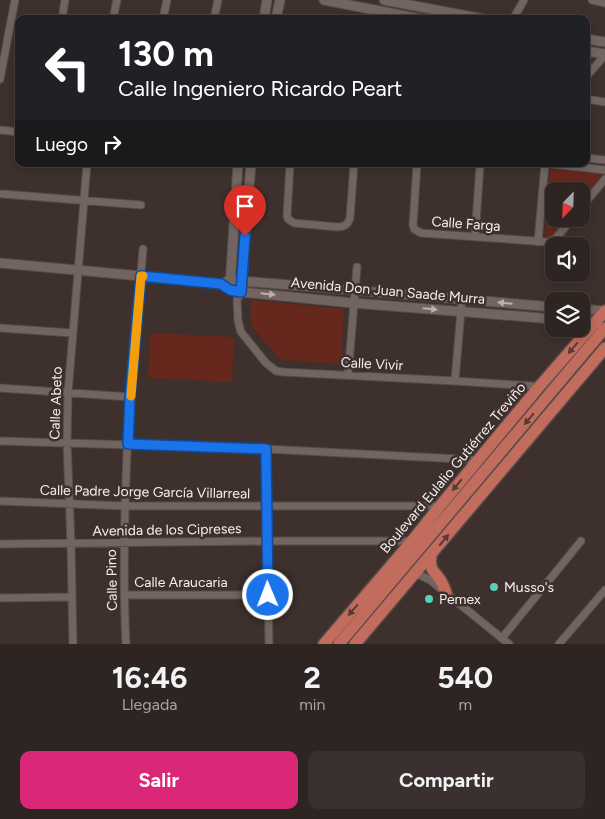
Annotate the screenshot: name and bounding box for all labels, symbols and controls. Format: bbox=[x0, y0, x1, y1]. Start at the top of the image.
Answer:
text: 130 m bbox=[118, 33, 214, 75]
icon: left bbox=[35, 35, 100, 100]
text: Calle Ingeniero Ricardo Peart bbox=[118, 75, 402, 102]
icon: right bbox=[98, 130, 126, 158]
text: Luego bbox=[35, 133, 88, 156]
north arrow bbox=[545, 182, 590, 228]
map controls bbox=[545, 182, 590, 337]
pin bbox=[224, 185, 266, 236]
icon: arrive bbox=[231, 192, 259, 220]
street label: Calle Farga bbox=[431, 213, 501, 235]
button: sound bbox=[545, 237, 590, 282]
street label: Avenida Don Juan Saade Murra bbox=[290, 274, 486, 308]
one-way arrow bbox=[260, 291, 276, 299]
button: layers bbox=[545, 292, 590, 337]
one-way arrow bbox=[497, 298, 513, 306]
one-way arrow bbox=[422, 305, 438, 313]
one-way arrow bbox=[567, 341, 579, 353]
street label: Calle Vivir bbox=[340, 354, 404, 374]
street label: Calle Abeto bbox=[46, 366, 66, 440]
street label: Boulevard Eulalio Gutiérrez Treviño bbox=[377, 379, 529, 557]
one-way arrow bbox=[523, 413, 534, 426]
one-way arrow bbox=[452, 479, 463, 492]
street label: Calle Padre Jorge García Villarreal bbox=[40, 482, 250, 502]
street label: Avenida de los Cipreses bbox=[92, 520, 242, 540]
one-way arrow bbox=[438, 534, 449, 547]
street label: Calle Pino bbox=[103, 549, 121, 611]
position arrow bbox=[241, 568, 293, 620]
street label: Calle Araucaria bbox=[134, 574, 228, 591]
place label: Musso's bbox=[504, 579, 554, 596]
marker: Musso's bbox=[488, 581, 500, 593]
place label: Pemex bbox=[439, 591, 481, 608]
marker: Pemex bbox=[423, 593, 435, 605]
one-way arrow bbox=[348, 604, 359, 616]
text: 16:46 bbox=[112, 659, 187, 696]
text: 2 bbox=[304, 659, 321, 696]
text: 540 bbox=[437, 659, 493, 696]
text: Llegada bbox=[122, 695, 177, 714]
text: min bbox=[299, 695, 325, 714]
text: m bbox=[458, 695, 472, 714]
button: Salir bbox=[20, 751, 298, 809]
button: Compartir bbox=[308, 751, 585, 809]

